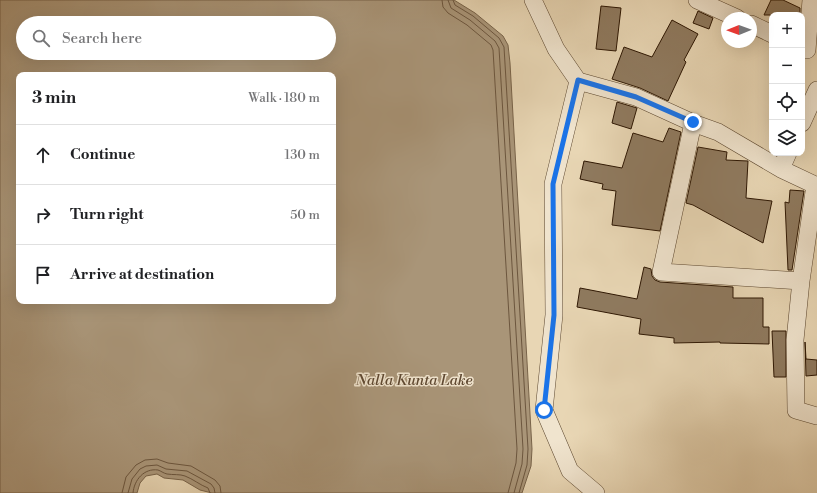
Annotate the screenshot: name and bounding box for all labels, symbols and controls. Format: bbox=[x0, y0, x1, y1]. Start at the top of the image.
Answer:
north arrow bbox=[721, 12, 757, 48]
map controls bbox=[769, 12, 805, 156]
button: + bbox=[769, 12, 805, 48]
search box bbox=[16, 16, 336, 60]
icon: search bbox=[30, 27, 52, 49]
text: Search here bbox=[62, 29, 142, 48]
button: − bbox=[769, 48, 805, 84]
button: locate bbox=[769, 84, 805, 120]
text: 3 min bbox=[32, 87, 76, 109]
text: Walk · 180 m bbox=[248, 90, 320, 106]
route end bbox=[684, 113, 702, 131]
button: layers bbox=[769, 120, 805, 156]
icon: ahead bbox=[32, 144, 54, 166]
text: Continue bbox=[70, 145, 135, 164]
text: 130 m bbox=[285, 147, 320, 163]
icon: right bbox=[32, 204, 54, 226]
text: Turn right bbox=[70, 205, 144, 224]
text: 50 m bbox=[290, 207, 320, 223]
icon: arrive bbox=[32, 264, 54, 286]
text: Arrive at destination bbox=[70, 265, 214, 284]
water label: Nalla Kunta Lake bbox=[354, 371, 473, 390]
route start bbox=[535, 401, 553, 419]

